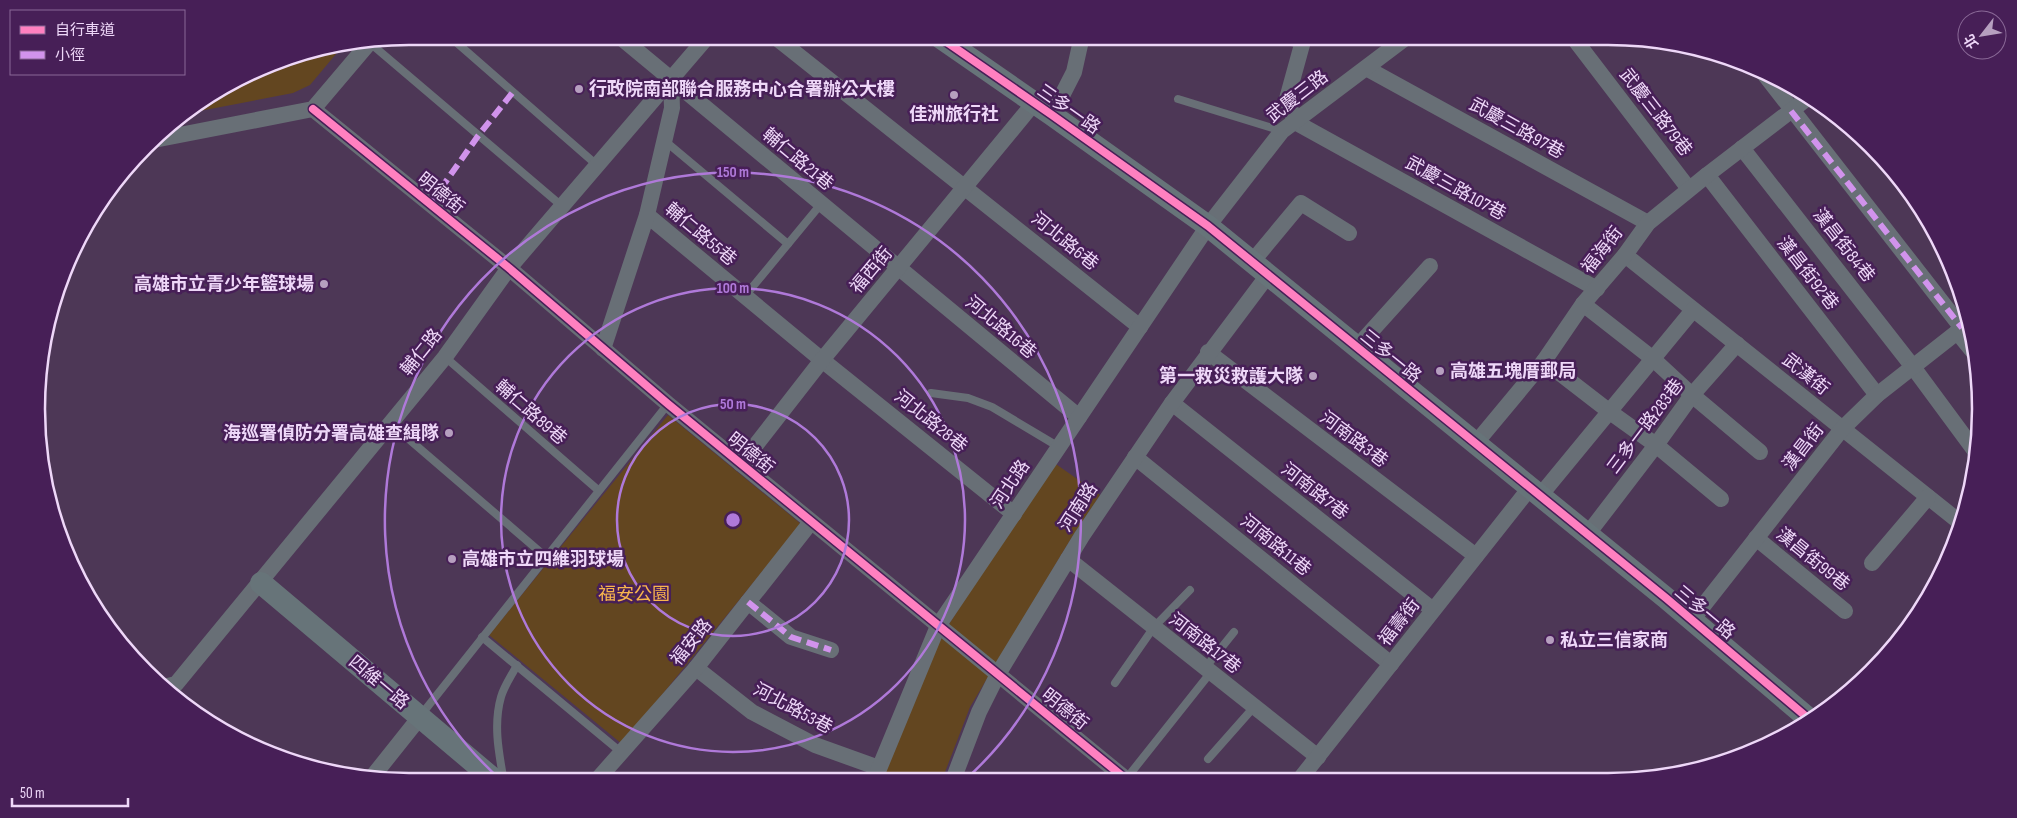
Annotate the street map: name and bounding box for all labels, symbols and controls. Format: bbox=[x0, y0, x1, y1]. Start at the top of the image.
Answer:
legend bbox=[10, 10, 185, 75]
north arrow bbox=[1957, 10, 2007, 60]
text: 自行車道 bbox=[55, 21, 115, 40]
text: 北 bbox=[1960, 31, 1982, 52]
text: 小徑 bbox=[55, 46, 85, 65]
street label: 武慶三路79巷 bbox=[1615, 64, 1696, 160]
street label: 武慶三路 bbox=[1262, 66, 1332, 127]
place label: 行政院南部聯合服務中心合署辦公大樓 bbox=[589, 78, 895, 100]
street label: 三多一路 bbox=[1033, 80, 1104, 139]
marker: 行政院南部聯合服務中心合署辦公大樓 bbox=[573, 83, 585, 95]
marker: 佳洲旅行社 bbox=[948, 89, 960, 101]
street label: 武慶三路97巷 bbox=[1466, 94, 1568, 163]
place label: 佳洲旅行社 bbox=[909, 103, 999, 125]
street label: 輔仁路21巷 bbox=[758, 124, 837, 195]
street label: 武慶三路107巷 bbox=[1402, 152, 1510, 225]
text: 150 m bbox=[717, 163, 749, 182]
street label: 明德街 bbox=[413, 168, 468, 219]
street label: 輔仁路55巷 bbox=[661, 199, 741, 270]
street label: 漢昌街84巷 bbox=[1808, 204, 1879, 286]
street label: 河北路6巷 bbox=[1027, 208, 1102, 275]
street label: 福海街 bbox=[1577, 223, 1627, 278]
street label: 漢昌街92巷 bbox=[1772, 232, 1843, 314]
street label: 福西街 bbox=[846, 243, 897, 298]
place label: 高雄市立青少年籃球場 bbox=[134, 273, 314, 295]
marker: 高雄市立青少年籃球場 bbox=[318, 278, 330, 290]
text: 100 m bbox=[717, 279, 749, 298]
street label: 河北路16巷 bbox=[961, 292, 1040, 363]
street label: 輔仁路 bbox=[396, 325, 447, 380]
street label: 三多一路 bbox=[1356, 326, 1425, 387]
street label: 武漢街 bbox=[1778, 349, 1833, 400]
place label: 高雄五塊厝郵局 bbox=[1450, 360, 1576, 382]
place label: 第一救災救護大隊 bbox=[1159, 365, 1303, 387]
marker: 高雄五塊厝郵局 bbox=[1434, 365, 1446, 377]
marker: 第一救災救護大隊 bbox=[1307, 370, 1319, 382]
street label: 三多一路283巷 bbox=[1603, 375, 1688, 478]
street label: 輔仁路89巷 bbox=[491, 376, 571, 449]
street label: 河北路28巷 bbox=[890, 386, 971, 457]
text: 50 m bbox=[720, 395, 746, 414]
street label: 河南路3巷 bbox=[1316, 407, 1392, 472]
street label: 漢昌街 bbox=[1778, 420, 1828, 475]
place label: 海巡署偵防分署高雄查緝隊 bbox=[223, 423, 439, 444]
marker: 海巡署偵防分署高雄查緝隊 bbox=[443, 427, 455, 439]
street label: 明德街 bbox=[723, 428, 778, 479]
street label: 河北路 bbox=[987, 456, 1034, 513]
street label: 河南路7巷 bbox=[1277, 459, 1352, 524]
street label: 河南路 bbox=[1055, 479, 1102, 536]
centre of rings bbox=[724, 511, 742, 529]
street label: 河南路11巷 bbox=[1236, 511, 1315, 580]
street label: 漢昌街99巷 bbox=[1772, 524, 1853, 595]
place label: 高雄市立四維羽球場 bbox=[462, 549, 624, 570]
marker: 高雄市立四維羽球場 bbox=[446, 553, 458, 565]
street label: 三多一路 bbox=[1670, 581, 1739, 644]
park label: 福安公園 bbox=[598, 584, 670, 605]
street label: 福壽街 bbox=[1374, 595, 1424, 650]
street label: 河南路17巷 bbox=[1165, 609, 1245, 678]
street label: 福安路 bbox=[666, 615, 717, 670]
place label: 私立三信家商 bbox=[1560, 630, 1668, 651]
marker: 私立三信家商 bbox=[1544, 634, 1556, 646]
street label: 四維一路 bbox=[344, 651, 413, 714]
street label: 河北路53巷 bbox=[750, 679, 836, 738]
street label: 明德街 bbox=[1037, 684, 1092, 735]
scale bar bbox=[12, 776, 129, 808]
text: 50 m bbox=[20, 784, 45, 803]

